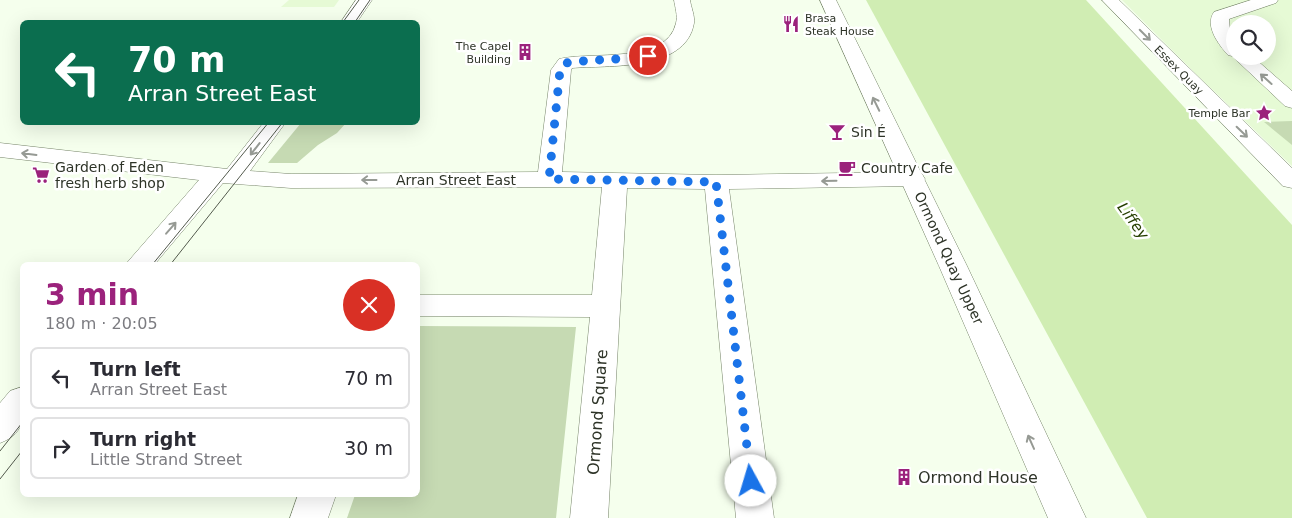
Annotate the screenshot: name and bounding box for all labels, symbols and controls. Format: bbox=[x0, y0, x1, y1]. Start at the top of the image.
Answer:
place label: Brasa Steak House bbox=[805, 12, 874, 38]
restaurant icon: Brasa Steak House bbox=[781, 14, 801, 34]
map controls bbox=[1226, 15, 1276, 65]
button: search bbox=[1226, 15, 1276, 65]
one-way arrow bbox=[1138, 28, 1150, 40]
pin bbox=[627, 35, 669, 77]
icon: left bbox=[45, 40, 110, 105]
text: 70 m bbox=[128, 40, 225, 80]
place label: The Capel Building bbox=[455, 40, 511, 66]
building icon: The Capel Building bbox=[515, 42, 535, 62]
icon: arrive bbox=[634, 42, 662, 70]
street label: Essex Quay bbox=[1151, 43, 1206, 98]
one-way arrow bbox=[1260, 73, 1273, 85]
text: Arran Street East bbox=[128, 81, 316, 106]
one-way arrow bbox=[871, 96, 881, 111]
place icon: Temple Bar bbox=[1254, 103, 1274, 123]
place label: Temple Bar bbox=[1188, 107, 1250, 120]
bar icon: Sin É bbox=[827, 122, 847, 142]
place label: Sin É bbox=[851, 124, 886, 140]
one-way arrow bbox=[1236, 126, 1249, 138]
one-way arrow bbox=[250, 143, 261, 156]
one-way arrow bbox=[22, 149, 38, 159]
cafe icon: Country Cafe bbox=[837, 158, 857, 178]
place label: Garden of Eden fresh herb shop bbox=[55, 159, 165, 191]
place label: Country Cafe bbox=[861, 160, 953, 176]
supermarket icon: Garden of Eden fresh herb shop bbox=[31, 165, 51, 185]
street label: Arran Street East bbox=[396, 172, 516, 188]
one-way arrow bbox=[361, 175, 378, 185]
one-way arrow bbox=[821, 176, 838, 186]
street label: Ormond Quay Upper bbox=[911, 189, 987, 327]
water label: Liffey bbox=[1114, 199, 1153, 244]
one-way arrow bbox=[165, 222, 177, 235]
text: 3 min bbox=[45, 277, 139, 312]
button: close bbox=[343, 279, 395, 331]
text: 180 m · 20:05 bbox=[45, 314, 158, 333]
street label: Ormond Square bbox=[584, 349, 611, 476]
text: Turn left bbox=[90, 358, 181, 380]
icon: left bbox=[47, 364, 75, 392]
text: 70 m bbox=[344, 367, 393, 389]
text: Arran Street East bbox=[90, 380, 227, 399]
text: Turn right bbox=[90, 428, 196, 450]
icon: right bbox=[47, 434, 75, 462]
one-way arrow bbox=[1026, 435, 1036, 450]
text: 30 m bbox=[344, 437, 393, 459]
text: Little Strand Street bbox=[90, 450, 242, 469]
position arrow bbox=[724, 454, 776, 506]
building icon: Ormond House bbox=[894, 467, 914, 487]
place label: Ormond House bbox=[918, 468, 1038, 487]

